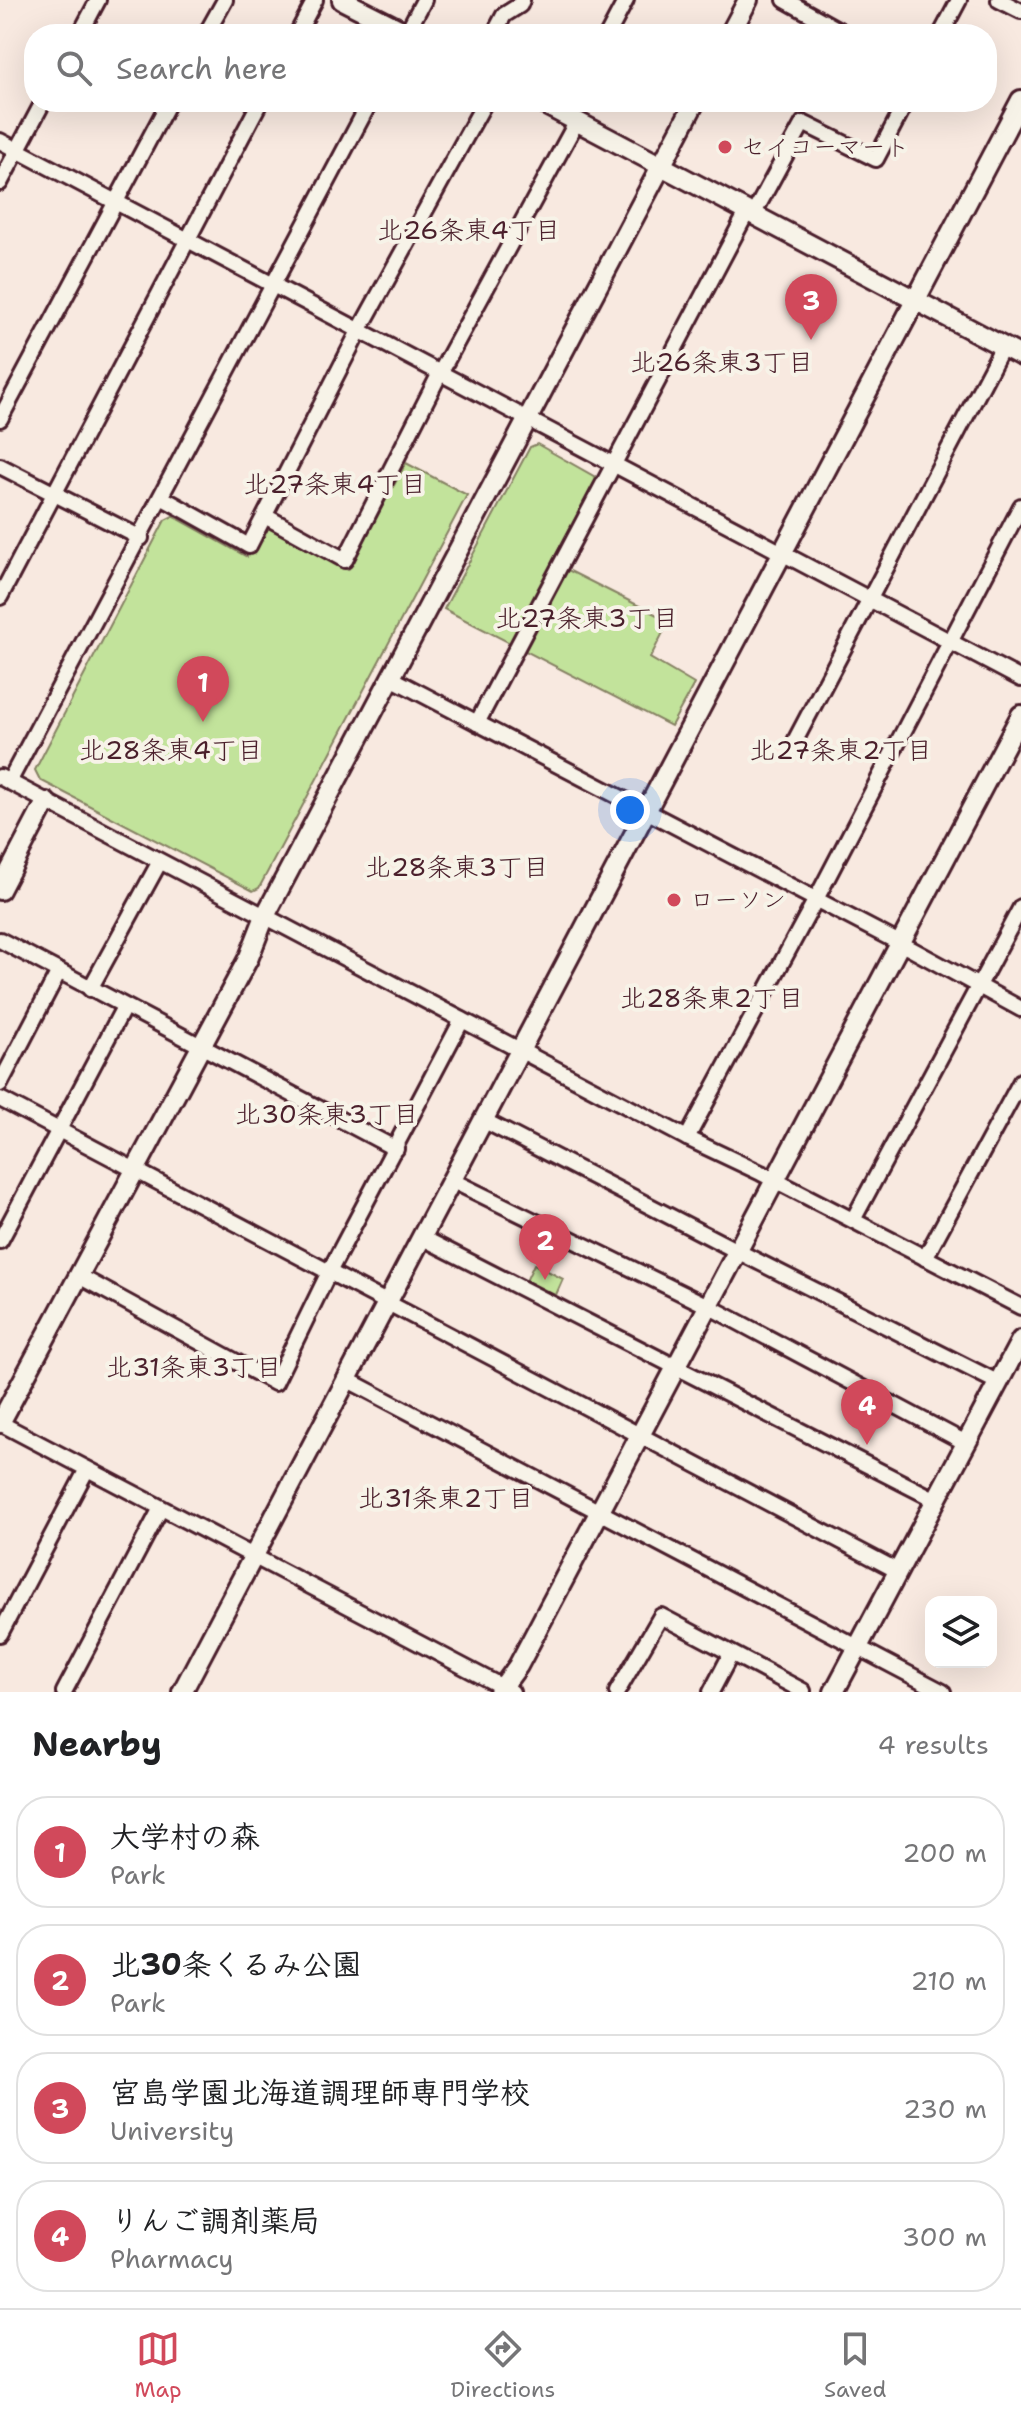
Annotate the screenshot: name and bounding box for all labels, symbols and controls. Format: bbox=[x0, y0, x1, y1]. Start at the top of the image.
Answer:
search box bbox=[24, 24, 997, 112]
icon: search bbox=[52, 46, 96, 90]
text: Search here bbox=[116, 48, 287, 89]
place label: セイコーマート bbox=[741, 131, 909, 163]
marker: セイコーマート bbox=[716, 138, 734, 156]
district label: 北26条東4丁目 bbox=[377, 212, 561, 247]
pin: 3 bbox=[785, 274, 837, 340]
district label: 北26条東3丁目 bbox=[630, 344, 814, 379]
district label: 北27条東4丁目 bbox=[244, 466, 426, 501]
district label: 北27条東3丁目 bbox=[496, 600, 678, 635]
pin: 1 bbox=[177, 656, 229, 722]
district label: 北28条東4丁目 bbox=[79, 732, 263, 767]
district label: 北27条東2丁目 bbox=[750, 732, 932, 767]
your location bbox=[610, 790, 650, 830]
district label: 北28条東3丁目 bbox=[365, 849, 549, 884]
place label: ローソン bbox=[690, 884, 786, 916]
marker: ローソン bbox=[665, 891, 683, 909]
district label: 北28条東2丁目 bbox=[620, 980, 804, 1015]
district label: 北30条東3丁目 bbox=[235, 1096, 419, 1131]
pin: 2 bbox=[519, 1214, 571, 1280]
district label: 北31条東3丁目 bbox=[106, 1349, 282, 1384]
pin: 4 bbox=[841, 1379, 893, 1445]
district label: 北31条東2丁目 bbox=[358, 1480, 534, 1515]
map controls bbox=[925, 1596, 997, 1668]
button: layers bbox=[925, 1596, 997, 1668]
text: Nearby bbox=[32, 1721, 162, 1767]
text: 4 results bbox=[877, 1727, 989, 1762]
text: 大学村の森 bbox=[110, 1816, 260, 1857]
text: 1 bbox=[54, 1835, 66, 1870]
text: 200 m bbox=[902, 1835, 987, 1870]
text: Park bbox=[110, 1857, 166, 1892]
text: 北30条くるみ公園 bbox=[110, 1944, 362, 1985]
text: 2 bbox=[51, 1963, 69, 1998]
text: 210 m bbox=[910, 1963, 987, 1998]
text: Park bbox=[110, 1985, 166, 2020]
text: 宮島学園北海道調理師専門学校 bbox=[110, 2072, 530, 2113]
text: 3 bbox=[51, 2091, 69, 2126]
text: 230 m bbox=[903, 2091, 987, 2126]
text: University bbox=[110, 2113, 234, 2148]
text: りんご調剤薬局 bbox=[110, 2200, 320, 2241]
text: 4 bbox=[51, 2219, 69, 2254]
text: 300 m bbox=[902, 2219, 987, 2254]
text: Pharmacy bbox=[110, 2241, 234, 2276]
tab: Map bbox=[134, 2327, 182, 2404]
tab: Directions bbox=[450, 2327, 555, 2404]
tab: Saved bbox=[824, 2327, 887, 2404]

